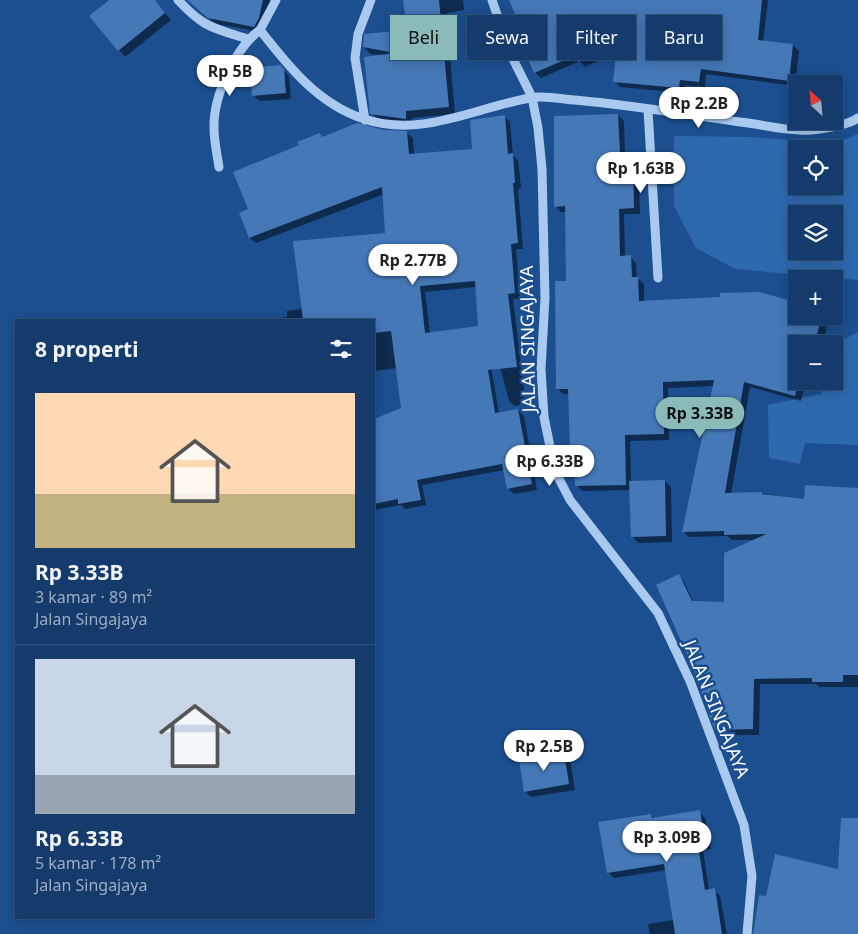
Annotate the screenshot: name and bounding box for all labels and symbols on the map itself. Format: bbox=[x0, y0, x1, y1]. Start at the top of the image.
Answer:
pin: Rp 5B bbox=[195, 54, 265, 97]
north arrow bbox=[788, 75, 842, 130]
pin: Rp 2.2B bbox=[653, 86, 745, 129]
pin: Rp 1.63B bbox=[589, 152, 693, 194]
pin: Rp 2.77B bbox=[361, 244, 465, 286]
street label: JALAN SINGAJAYA bbox=[514, 265, 540, 415]
pin: Rp 3.33B bbox=[648, 396, 752, 439]
pin: Rp 6.33B bbox=[498, 444, 602, 487]
street label: JALAN SINGAJAYA bbox=[678, 634, 756, 782]
pin: Rp 2.5B bbox=[498, 730, 590, 772]
pin: Rp 3.09B bbox=[615, 820, 719, 863]

